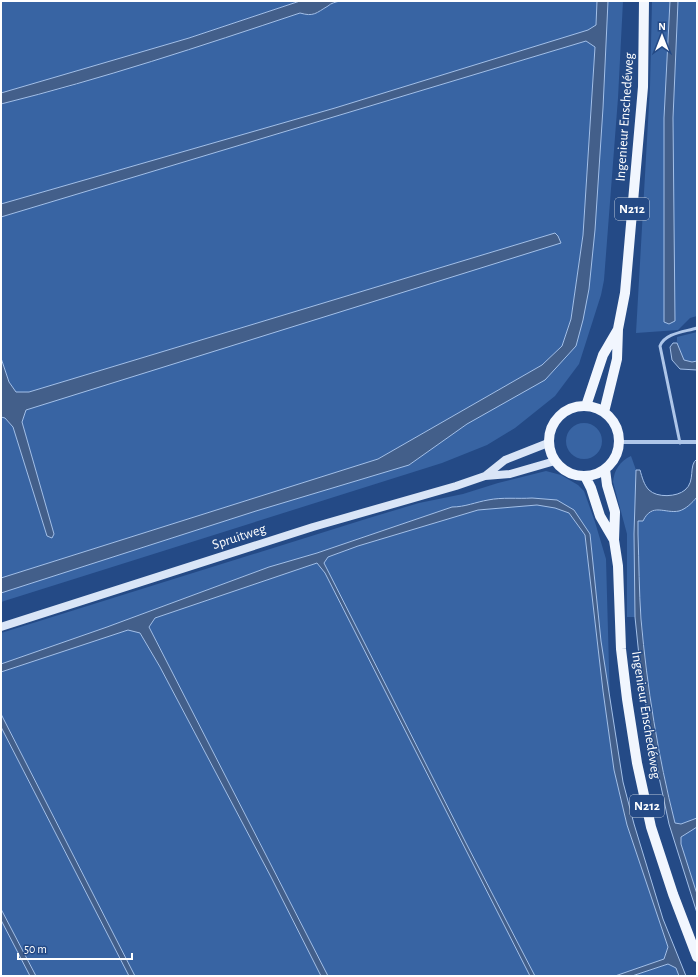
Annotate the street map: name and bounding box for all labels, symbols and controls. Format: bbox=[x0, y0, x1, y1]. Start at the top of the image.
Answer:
north arrow bbox=[642, 16, 682, 56]
text: N bbox=[658, 21, 666, 32]
street label: Ingenieur Enschedéweg bbox=[614, 52, 637, 182]
road number: N212 bbox=[615, 198, 649, 220]
street label: Spruitweg bbox=[210, 522, 268, 552]
street label: Ingenieur Enschedéweg bbox=[629, 650, 663, 780]
road number: N212 bbox=[630, 795, 664, 817]
scale bar bbox=[18, 935, 132, 961]
text: 50 m bbox=[24, 943, 47, 955]

